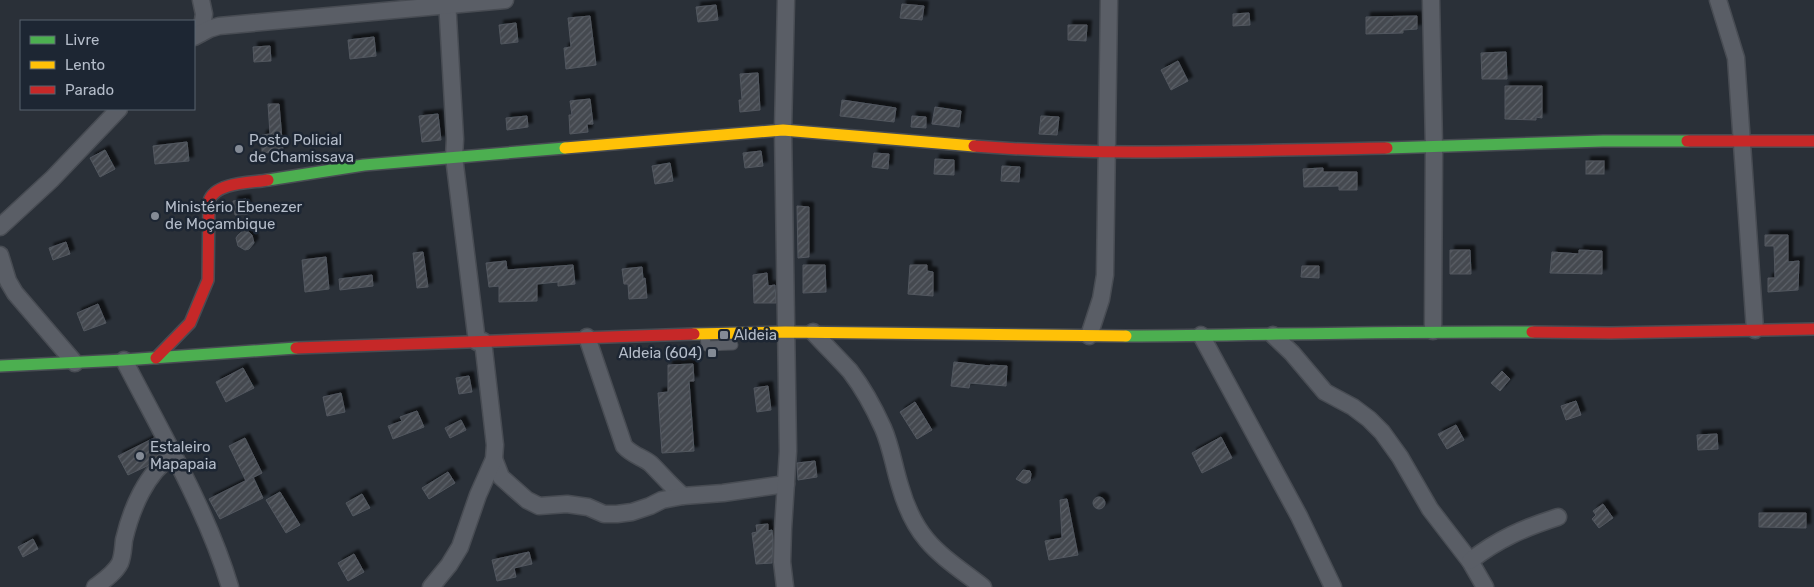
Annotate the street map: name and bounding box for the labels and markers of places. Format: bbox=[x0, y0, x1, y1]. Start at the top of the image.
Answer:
place label: Posto Policial de Chamissava bbox=[249, 131, 354, 166]
marker: Posto Policial de Chamissava bbox=[233, 143, 245, 155]
place label: Ministério Ebenezer de Moçambique bbox=[165, 198, 303, 233]
marker: Ministério Ebenezer de Moçambique bbox=[149, 210, 161, 222]
place label: Aldeia bbox=[734, 326, 777, 344]
marker: Aldeia bbox=[718, 329, 730, 341]
place label: Aldeia (604) bbox=[618, 344, 702, 362]
marker: Aldeia (604) bbox=[706, 347, 718, 359]
place label: Estaleiro Mapapaia bbox=[150, 438, 217, 473]
marker: Estaleiro Mapapaia bbox=[134, 450, 146, 462]

